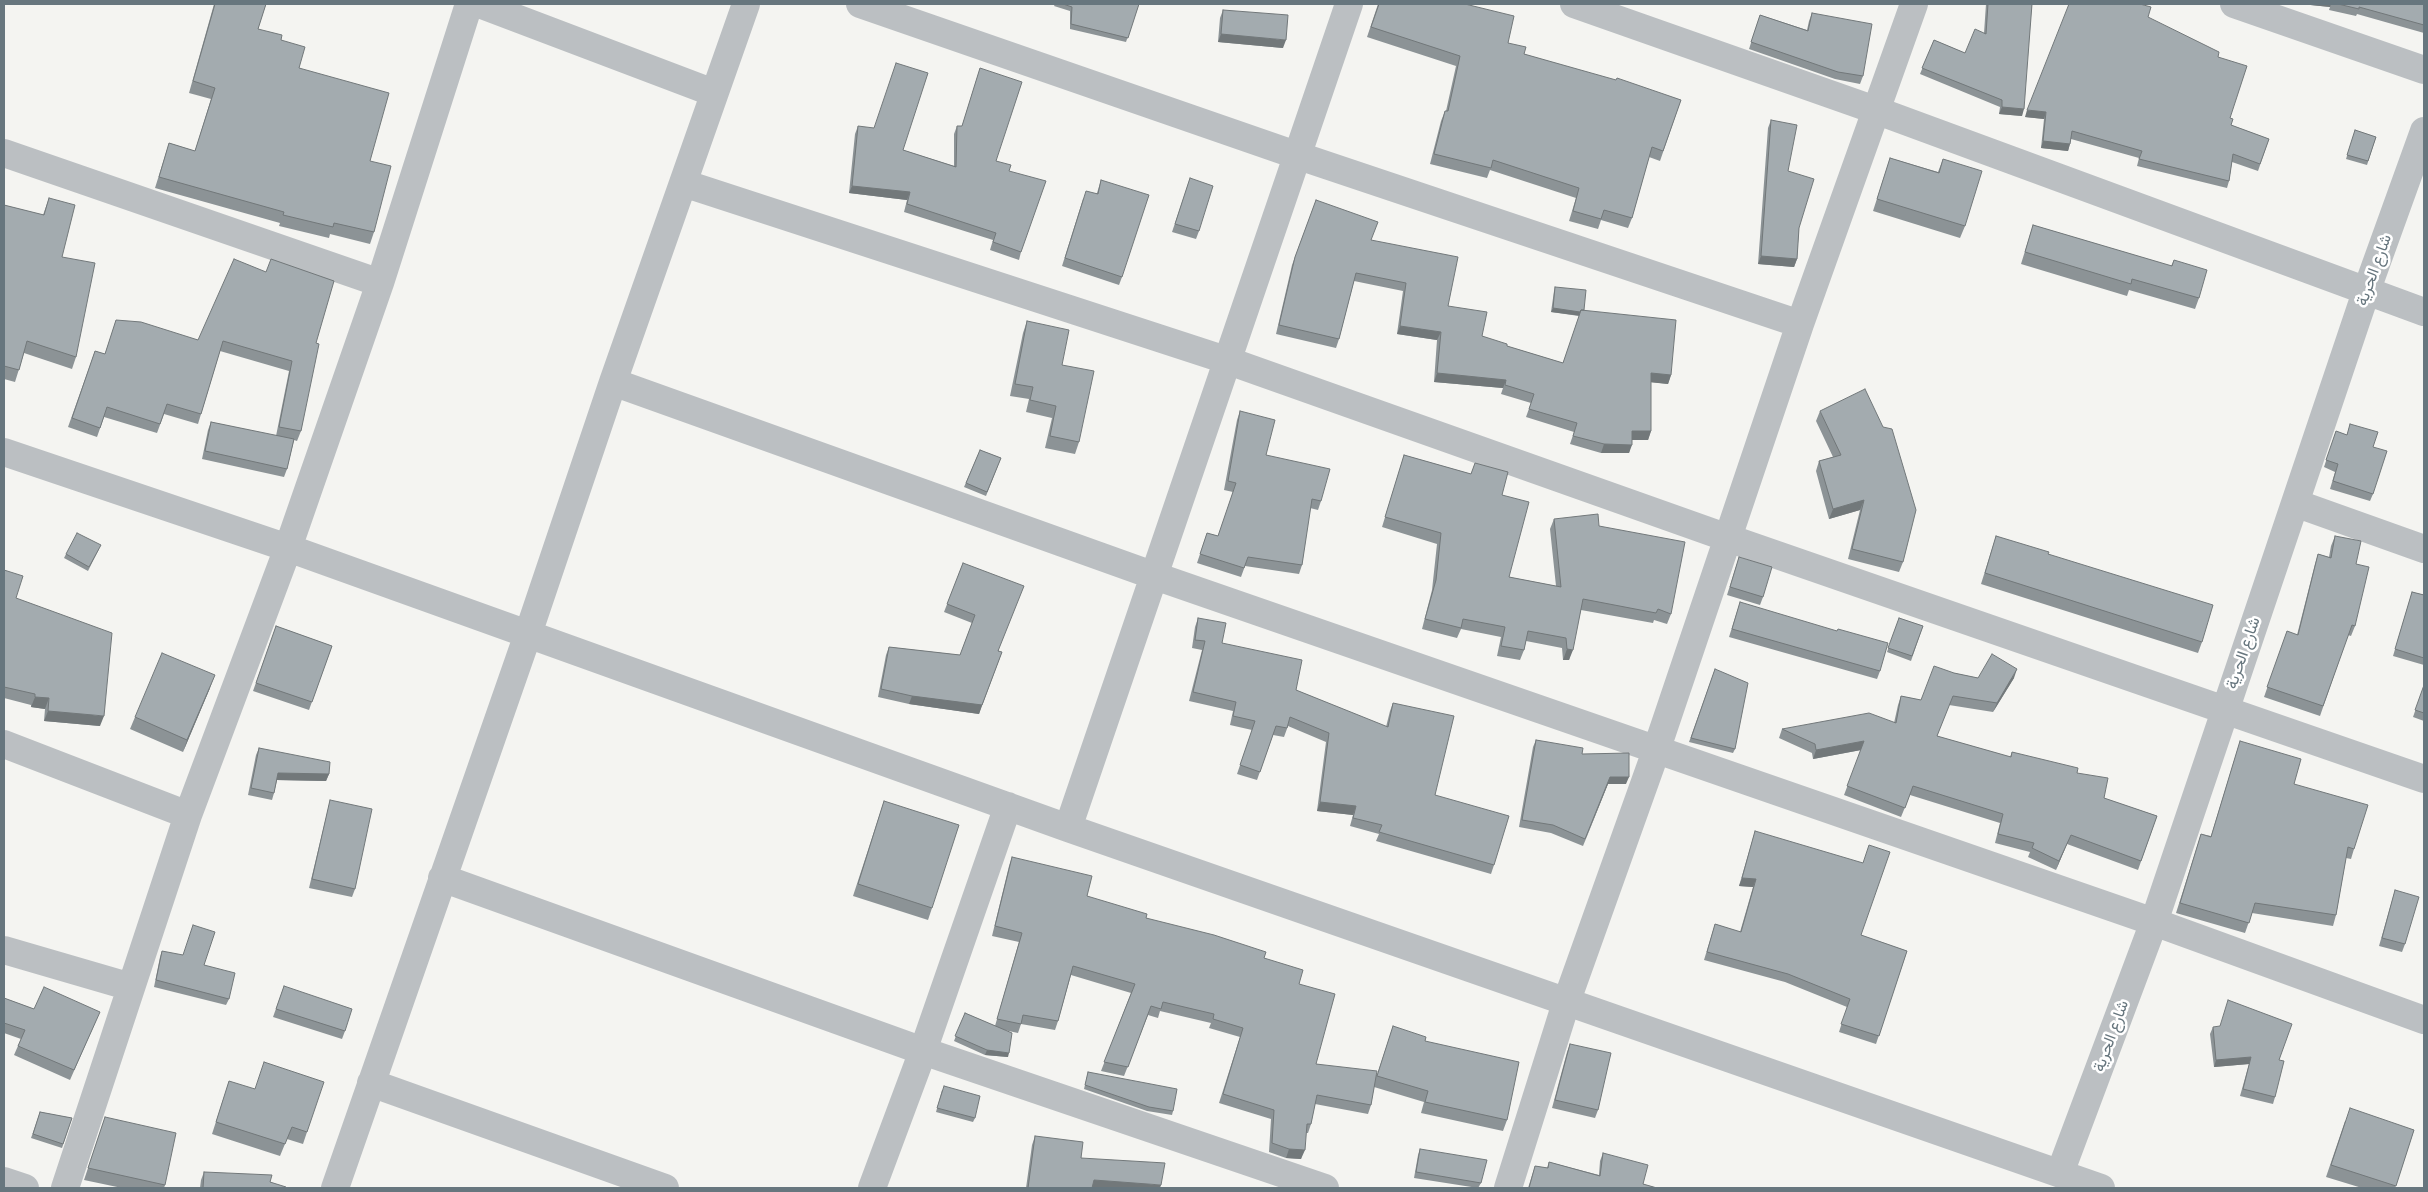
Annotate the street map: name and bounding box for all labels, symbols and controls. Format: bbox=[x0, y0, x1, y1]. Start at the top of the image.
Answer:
street label: شارع الحرية bbox=[2352, 232, 2396, 308]
street label: شارع الحرية bbox=[2222, 615, 2264, 691]
street label: شارع الحرية bbox=[2089, 998, 2133, 1074]

